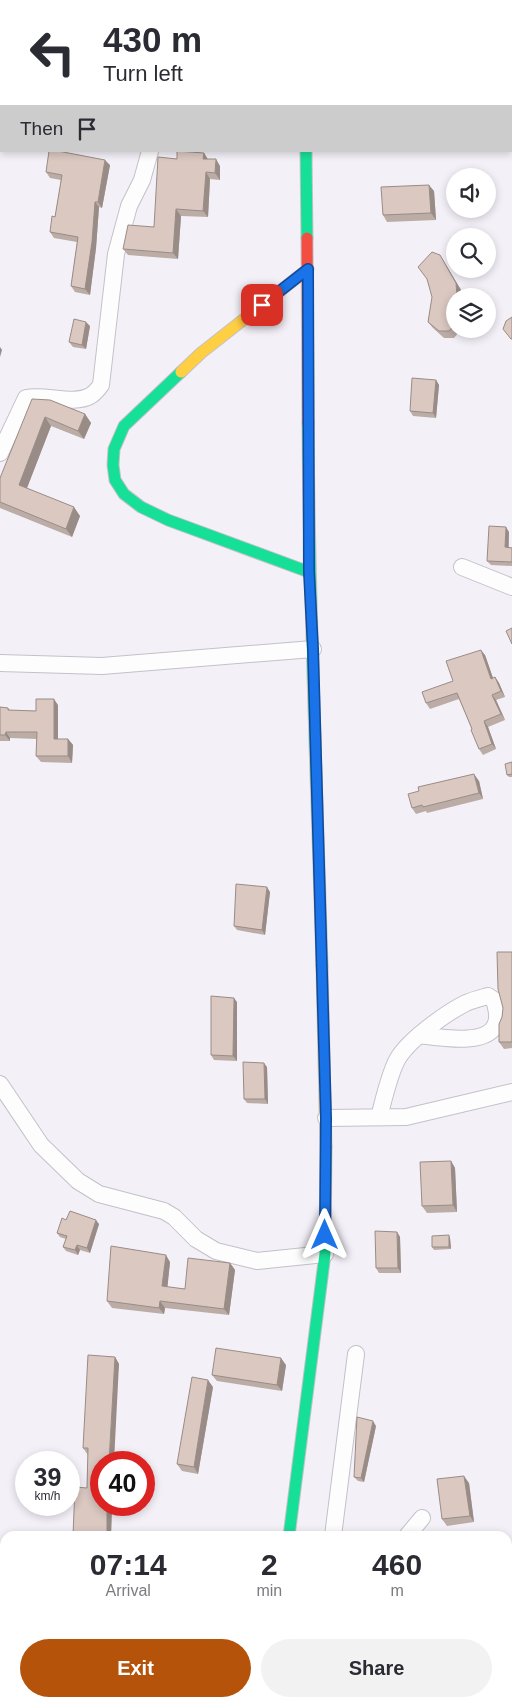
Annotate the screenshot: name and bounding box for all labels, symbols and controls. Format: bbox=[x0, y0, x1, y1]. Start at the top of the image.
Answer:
icon: left bbox=[20, 20, 85, 85]
text: 430 m bbox=[103, 20, 202, 59]
text: Turn left bbox=[103, 61, 183, 86]
icon: arrive bbox=[73, 115, 101, 143]
text: Then bbox=[20, 118, 63, 139]
map controls bbox=[446, 168, 496, 338]
button: sound bbox=[446, 168, 496, 218]
button: search bbox=[446, 228, 496, 278]
pin bbox=[241, 284, 283, 326]
button: layers bbox=[446, 288, 496, 338]
icon: arrive bbox=[248, 291, 276, 319]
position arrow bbox=[298, 1208, 350, 1260]
speed limit sign: 40 bbox=[90, 1451, 155, 1516]
text: 39 bbox=[34, 1463, 61, 1491]
text: km/h bbox=[34, 1489, 61, 1503]
text: 07:14 bbox=[90, 1548, 167, 1581]
text: 2 bbox=[261, 1548, 278, 1581]
text: 460 bbox=[372, 1548, 422, 1581]
text: Arrival bbox=[106, 1582, 151, 1599]
text: min bbox=[256, 1582, 282, 1599]
text: m bbox=[390, 1582, 404, 1599]
button: Exit bbox=[20, 1639, 251, 1697]
button: Share bbox=[261, 1639, 492, 1697]

